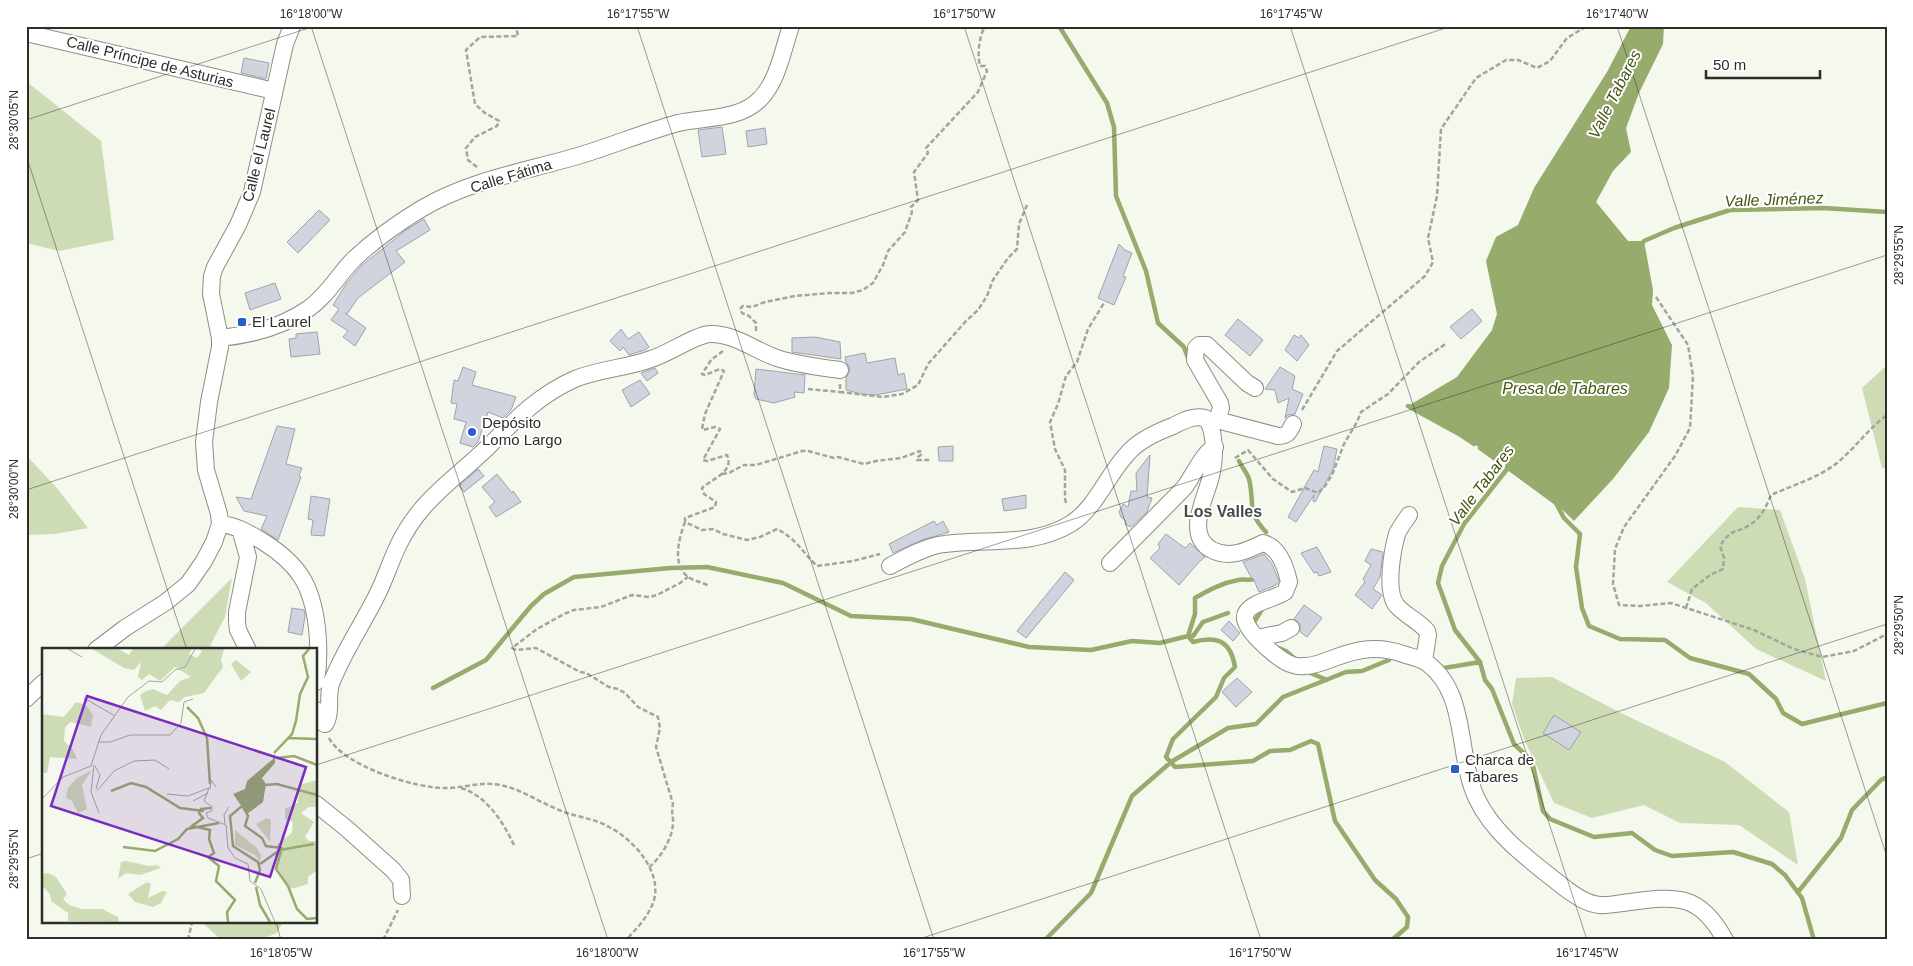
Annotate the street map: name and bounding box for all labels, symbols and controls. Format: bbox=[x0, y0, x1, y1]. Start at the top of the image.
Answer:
text: 16°18'00"W bbox=[280, 7, 343, 21]
text: 16°17'55"W bbox=[607, 7, 670, 21]
text: 16°17'50"W bbox=[933, 7, 996, 21]
text: 16°17'45"W bbox=[1260, 7, 1323, 21]
text: 16°17'40"W bbox=[1586, 7, 1649, 21]
street label: Calle Príncipe de Asturias bbox=[65, 32, 236, 91]
water label: Valle Tabares bbox=[1585, 47, 1644, 141]
scale bar bbox=[1706, 48, 1819, 80]
text: 50 m bbox=[1713, 56, 1746, 73]
text: 28°30'05"N bbox=[7, 90, 21, 150]
street label: Calle el Laurel bbox=[239, 106, 278, 203]
street label: Calle Fátima bbox=[468, 155, 554, 196]
water label: Valle Jiménez bbox=[1724, 189, 1824, 210]
text: 28°29'55"N bbox=[1892, 225, 1906, 285]
place label: El Laurel bbox=[252, 313, 311, 330]
marker: El Laurel bbox=[236, 316, 248, 328]
water label: Presa de Tabares bbox=[1502, 380, 1628, 397]
place label: Depósito Lomo Largo bbox=[482, 414, 562, 448]
marker: Depósito Lomo Largo bbox=[466, 426, 478, 438]
water label: Valle Tabares bbox=[1446, 442, 1517, 529]
text: 28°30'00"N bbox=[7, 459, 21, 519]
district label: Los Valles bbox=[1184, 503, 1262, 520]
text: 28°29'50"N bbox=[1892, 595, 1906, 655]
inset map bbox=[42, 648, 318, 924]
place label: Charca de Tabares bbox=[1465, 751, 1534, 785]
marker: Charca de Tabares bbox=[1449, 763, 1461, 775]
text: 28°29'55"N bbox=[7, 829, 21, 889]
text: 16°18'05"W bbox=[250, 946, 313, 960]
text: 16°18'00"W bbox=[576, 946, 639, 960]
text: 16°17'55"W bbox=[903, 946, 966, 960]
text: 16°17'50"W bbox=[1229, 946, 1292, 960]
text: 16°17'45"W bbox=[1556, 946, 1619, 960]

